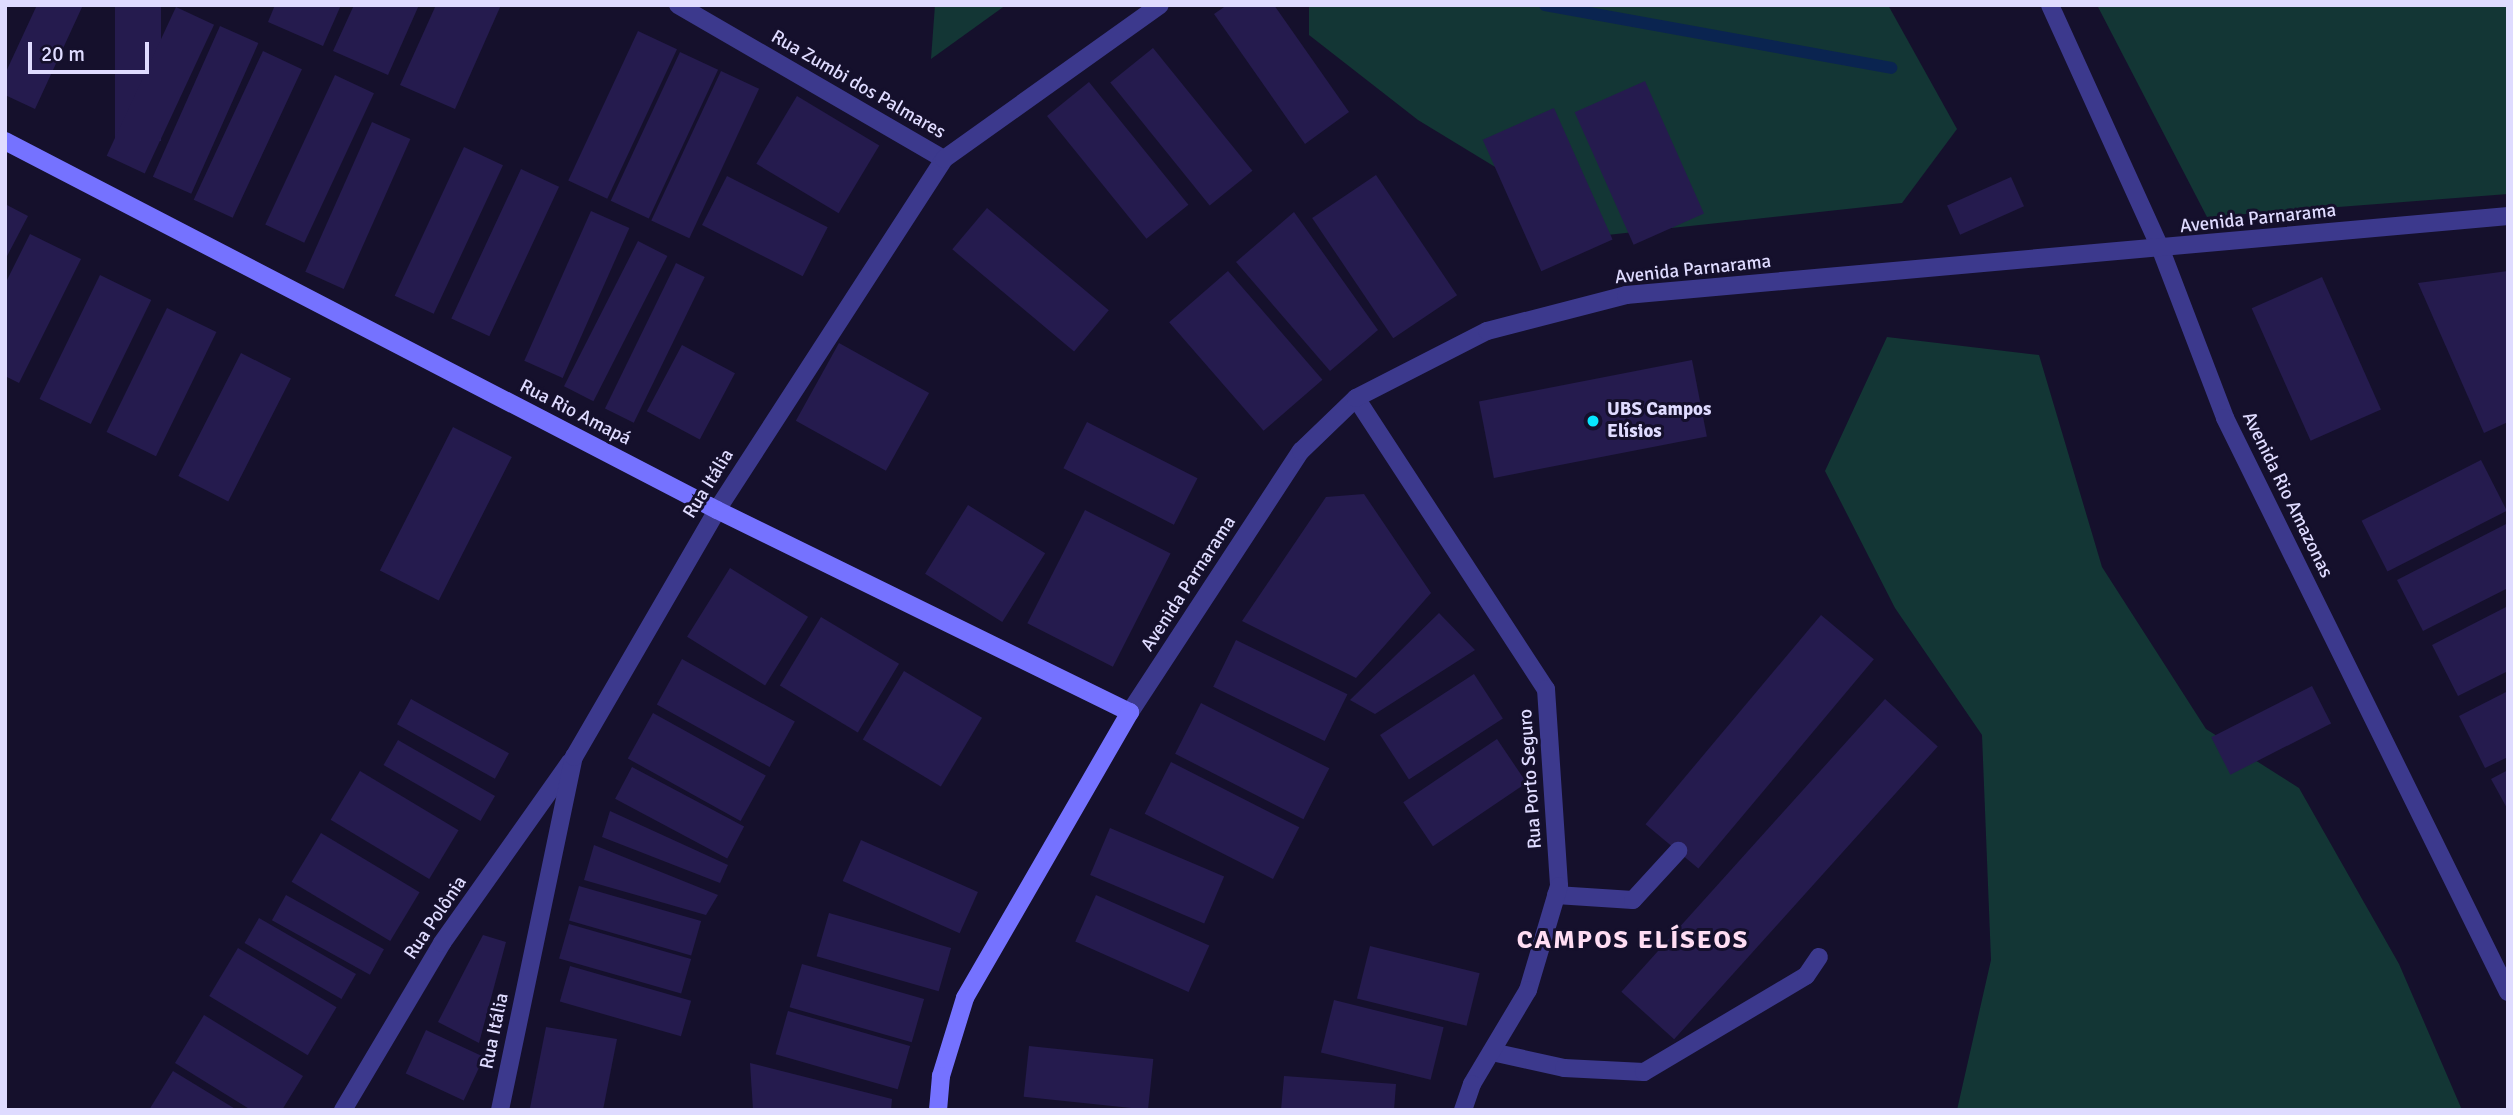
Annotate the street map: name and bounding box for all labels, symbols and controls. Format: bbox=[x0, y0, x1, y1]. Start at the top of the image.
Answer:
street label: Rua Zumbi dos Palmares bbox=[767, 26, 949, 144]
scale bar bbox=[32, 28, 152, 72]
text: 20 m bbox=[41, 41, 85, 67]
street label: Avenida Parnarama bbox=[2179, 199, 2337, 239]
street label: Avenida Parnarama bbox=[1614, 250, 1772, 290]
street label: Rua Rio Amapá bbox=[516, 375, 634, 451]
place label: UBS Campos Elísios bbox=[1607, 399, 1711, 443]
street label: Avenida Rio Amazonas bbox=[2237, 408, 2337, 582]
marker: UBS Campos Elísios bbox=[1585, 413, 1601, 429]
street label: Rua Itália bbox=[679, 445, 739, 523]
street label: Avenida Parnarama bbox=[1137, 512, 1241, 656]
street label: Rua Porto Seguro bbox=[1515, 708, 1547, 850]
street label: Rua Polônia bbox=[400, 872, 472, 964]
district label: CAMPOS ELÍSEOS bbox=[1518, 925, 1748, 957]
street label: Rua Itália bbox=[476, 991, 514, 1071]

